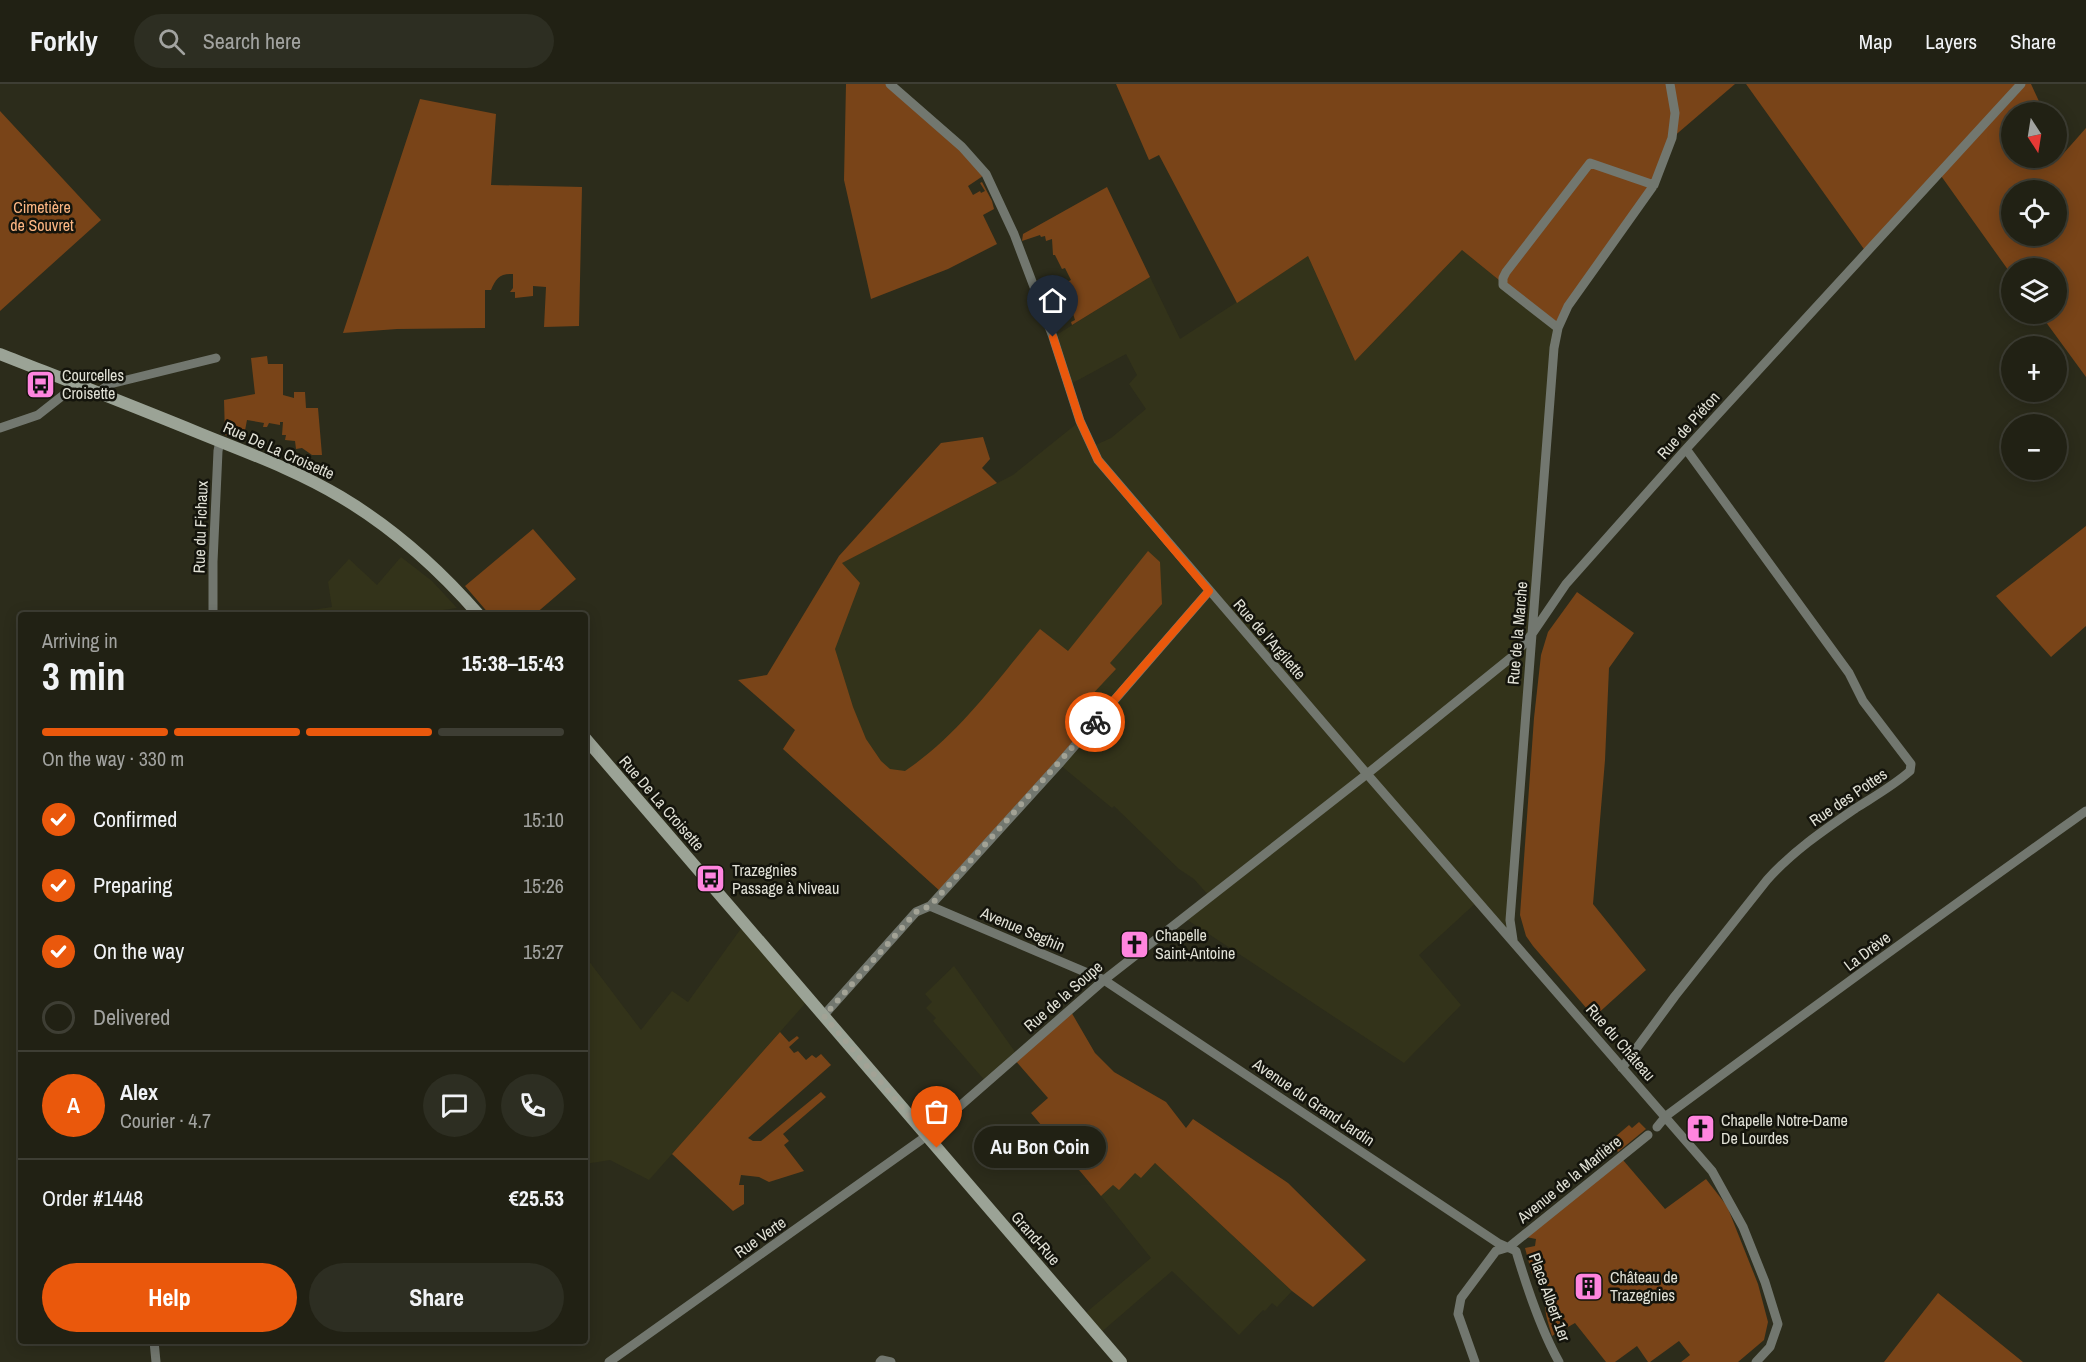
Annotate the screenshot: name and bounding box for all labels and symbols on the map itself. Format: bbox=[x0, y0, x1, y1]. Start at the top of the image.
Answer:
north arrow bbox=[2001, 102, 2067, 168]
park label: Cimetière de Souvret bbox=[10, 196, 74, 236]
pin bbox=[1027, 275, 1078, 337]
place label: Courcelles Croisette bbox=[62, 364, 124, 404]
bus stop icon: Courcelles Croisette bbox=[25, 368, 57, 400]
street label: Rue de Piéton bbox=[1652, 386, 1724, 464]
street label: Rue De La Croisette bbox=[220, 416, 338, 484]
street label: Rue du Fichaux bbox=[187, 480, 213, 574]
street label: Rue de la Marche bbox=[1502, 580, 1532, 686]
street label: Rue de l'Argilette bbox=[1229, 594, 1311, 684]
courier bbox=[1065, 692, 1125, 752]
street label: Rue De La Croisette bbox=[614, 751, 710, 855]
street label: Rue des Pottes bbox=[1805, 763, 1891, 831]
place label: Trazegnies Passage à Niveau bbox=[732, 859, 839, 899]
bus stop icon: Trazegnies Passage à Niveau bbox=[695, 863, 727, 895]
street label: Avenue Seghin bbox=[977, 901, 1068, 957]
place label: Chapelle Saint-Antoine bbox=[1155, 924, 1235, 964]
street label: La Drève bbox=[1839, 926, 1895, 976]
church icon: Chapelle Saint-Antoine bbox=[1118, 928, 1150, 960]
street label: Rue de la Soupe bbox=[1019, 956, 1107, 1036]
street label: Rue du Château bbox=[1581, 999, 1661, 1085]
street label: Avenue du Grand Jardin bbox=[1248, 1052, 1379, 1151]
pin bbox=[911, 1086, 962, 1148]
place label: Chapelle Notre-Dame De Lourdes bbox=[1721, 1109, 1848, 1149]
church icon: Chapelle Notre-Dame De Lourdes bbox=[1684, 1113, 1716, 1145]
callout: Au Bon Coin bbox=[973, 1127, 1105, 1169]
street label: Avenue de la Marlière bbox=[1512, 1130, 1626, 1228]
street label: Grand-Rue bbox=[1006, 1206, 1066, 1270]
street label: Rue Verte bbox=[730, 1211, 790, 1263]
street label: Place Albert 1er bbox=[1524, 1250, 1576, 1345]
place label: Château de Trazegnies bbox=[1610, 1266, 1678, 1306]
building icon: Château de Trazegnies bbox=[1573, 1270, 1605, 1302]

